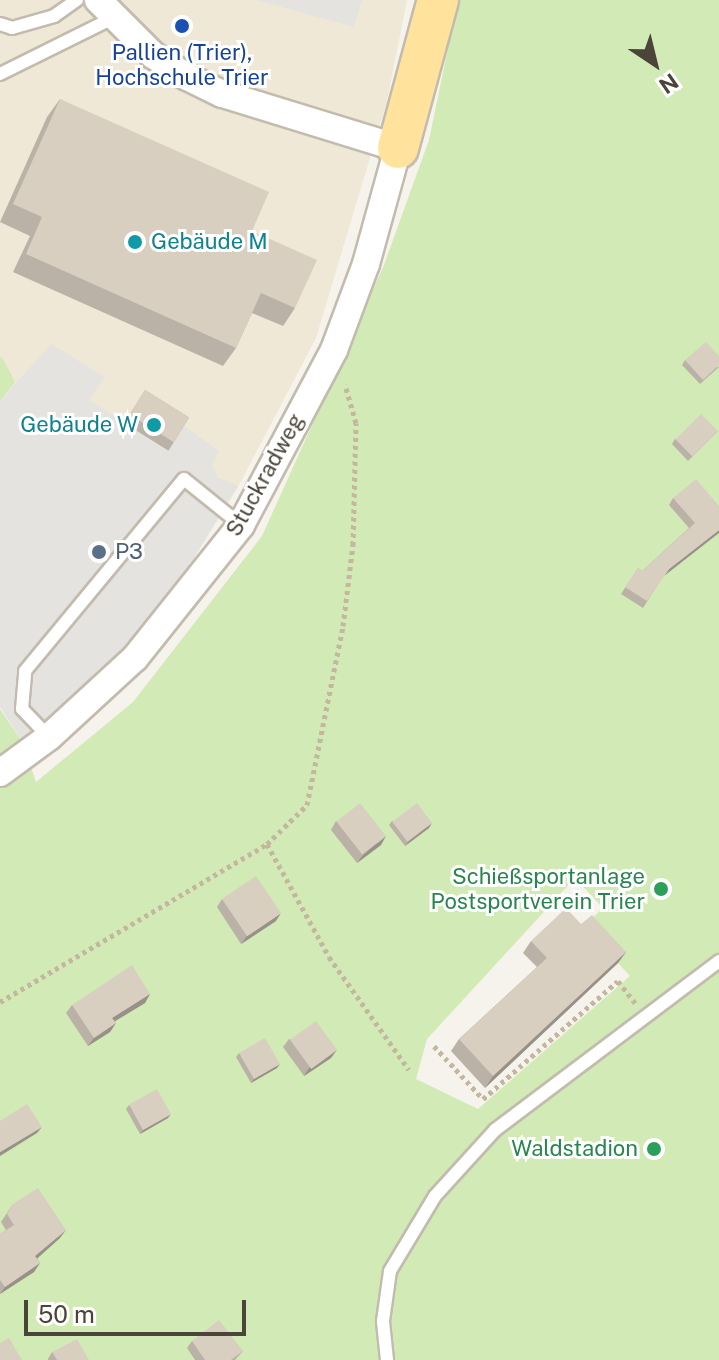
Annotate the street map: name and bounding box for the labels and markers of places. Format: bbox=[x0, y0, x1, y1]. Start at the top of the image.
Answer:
marker: Pallien (Trier), Hochschule Trier bbox=[173, 17, 191, 35]
place label: Pallien (Trier), Hochschule Trier bbox=[95, 39, 269, 90]
place label: Gebäude M bbox=[151, 229, 268, 255]
marker: Gebäude M bbox=[126, 233, 144, 251]
place label: Gebäude W bbox=[20, 412, 138, 438]
marker: Gebäude W bbox=[145, 416, 163, 434]
place label: P3 bbox=[115, 539, 143, 565]
marker: P3 bbox=[90, 543, 108, 561]
place label: Schießsportanlage Postsportverein Trier bbox=[431, 863, 645, 914]
marker: Schießsportanlage Postsportverein Trier bbox=[652, 880, 670, 898]
place label: Waldstadion bbox=[511, 1136, 638, 1162]
marker: Waldstadion bbox=[645, 1140, 663, 1158]

